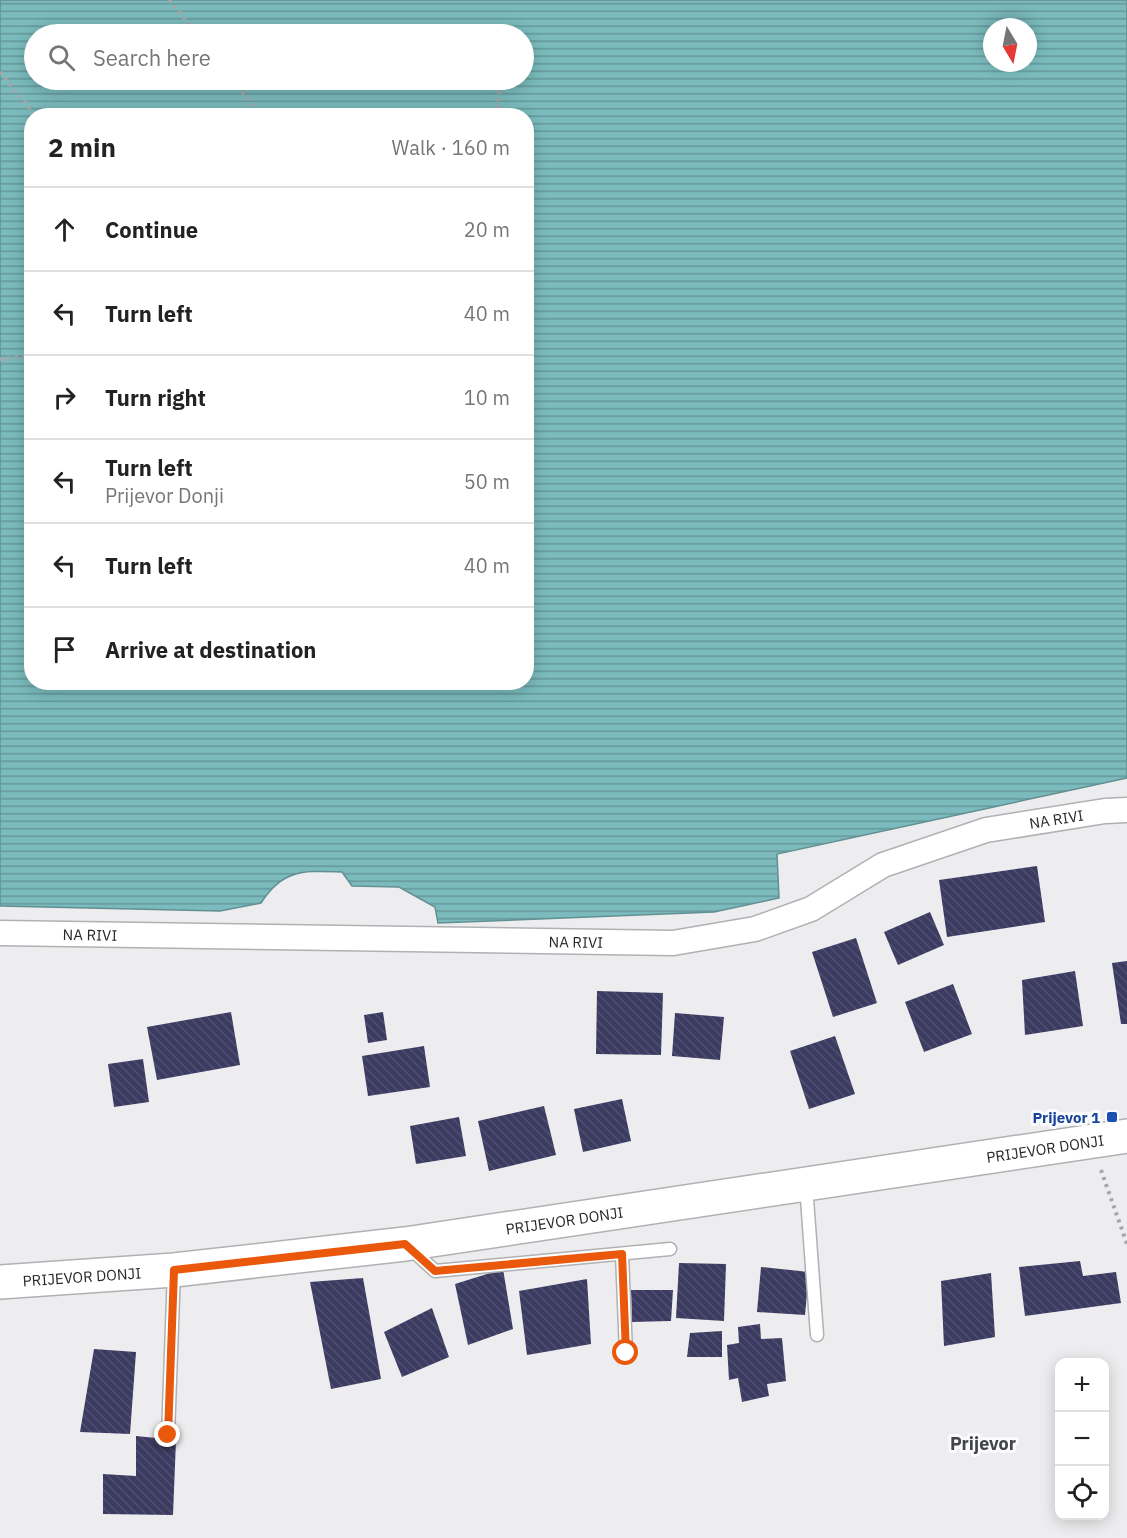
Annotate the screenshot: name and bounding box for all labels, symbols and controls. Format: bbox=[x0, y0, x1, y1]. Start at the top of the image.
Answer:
north arrow bbox=[983, 18, 1037, 72]
search box bbox=[24, 24, 534, 90]
icon: search bbox=[45, 41, 78, 74]
text: Search here bbox=[93, 43, 211, 72]
text: 2 min bbox=[48, 130, 116, 164]
text: Walk · 160 m bbox=[392, 134, 510, 161]
icon: ahead bbox=[48, 213, 81, 246]
text: Continue bbox=[105, 215, 198, 244]
text: 20 m bbox=[464, 216, 510, 243]
icon: left bbox=[48, 297, 81, 330]
text: Turn left bbox=[105, 299, 193, 328]
text: 40 m bbox=[464, 300, 510, 327]
icon: right bbox=[48, 381, 81, 414]
text: Turn right bbox=[105, 383, 206, 412]
text: 10 m bbox=[464, 384, 510, 411]
text: Turn left bbox=[105, 453, 193, 482]
icon: left bbox=[48, 465, 81, 498]
text: 50 m bbox=[464, 468, 510, 495]
text: Prijevor Donji bbox=[105, 482, 224, 509]
icon: left bbox=[48, 549, 81, 582]
text: Turn left bbox=[105, 551, 193, 580]
text: 40 m bbox=[464, 552, 510, 579]
icon: arrive bbox=[48, 633, 81, 666]
text: Arrive at destination bbox=[105, 635, 316, 664]
street label: NA RIVI bbox=[1028, 805, 1085, 832]
street label: NA RIVI bbox=[63, 924, 117, 944]
street label: NA RIVI bbox=[549, 932, 603, 951]
place label: Prijevor 1 bbox=[1032, 1108, 1100, 1127]
marker: Prijevor 1 bbox=[1105, 1110, 1119, 1124]
street label: PRIJEVOR DONJI bbox=[985, 1130, 1105, 1166]
street label: PRIJEVOR DONJI bbox=[504, 1202, 624, 1238]
street label: PRIJEVOR DONJI bbox=[22, 1263, 142, 1290]
route start bbox=[612, 1339, 638, 1365]
map controls bbox=[1055, 1358, 1109, 1520]
button: + bbox=[1055, 1358, 1109, 1412]
button: − bbox=[1055, 1412, 1109, 1466]
route end bbox=[154, 1421, 180, 1447]
district label: Prijevor bbox=[950, 1432, 1016, 1455]
button: locate bbox=[1055, 1466, 1109, 1520]

